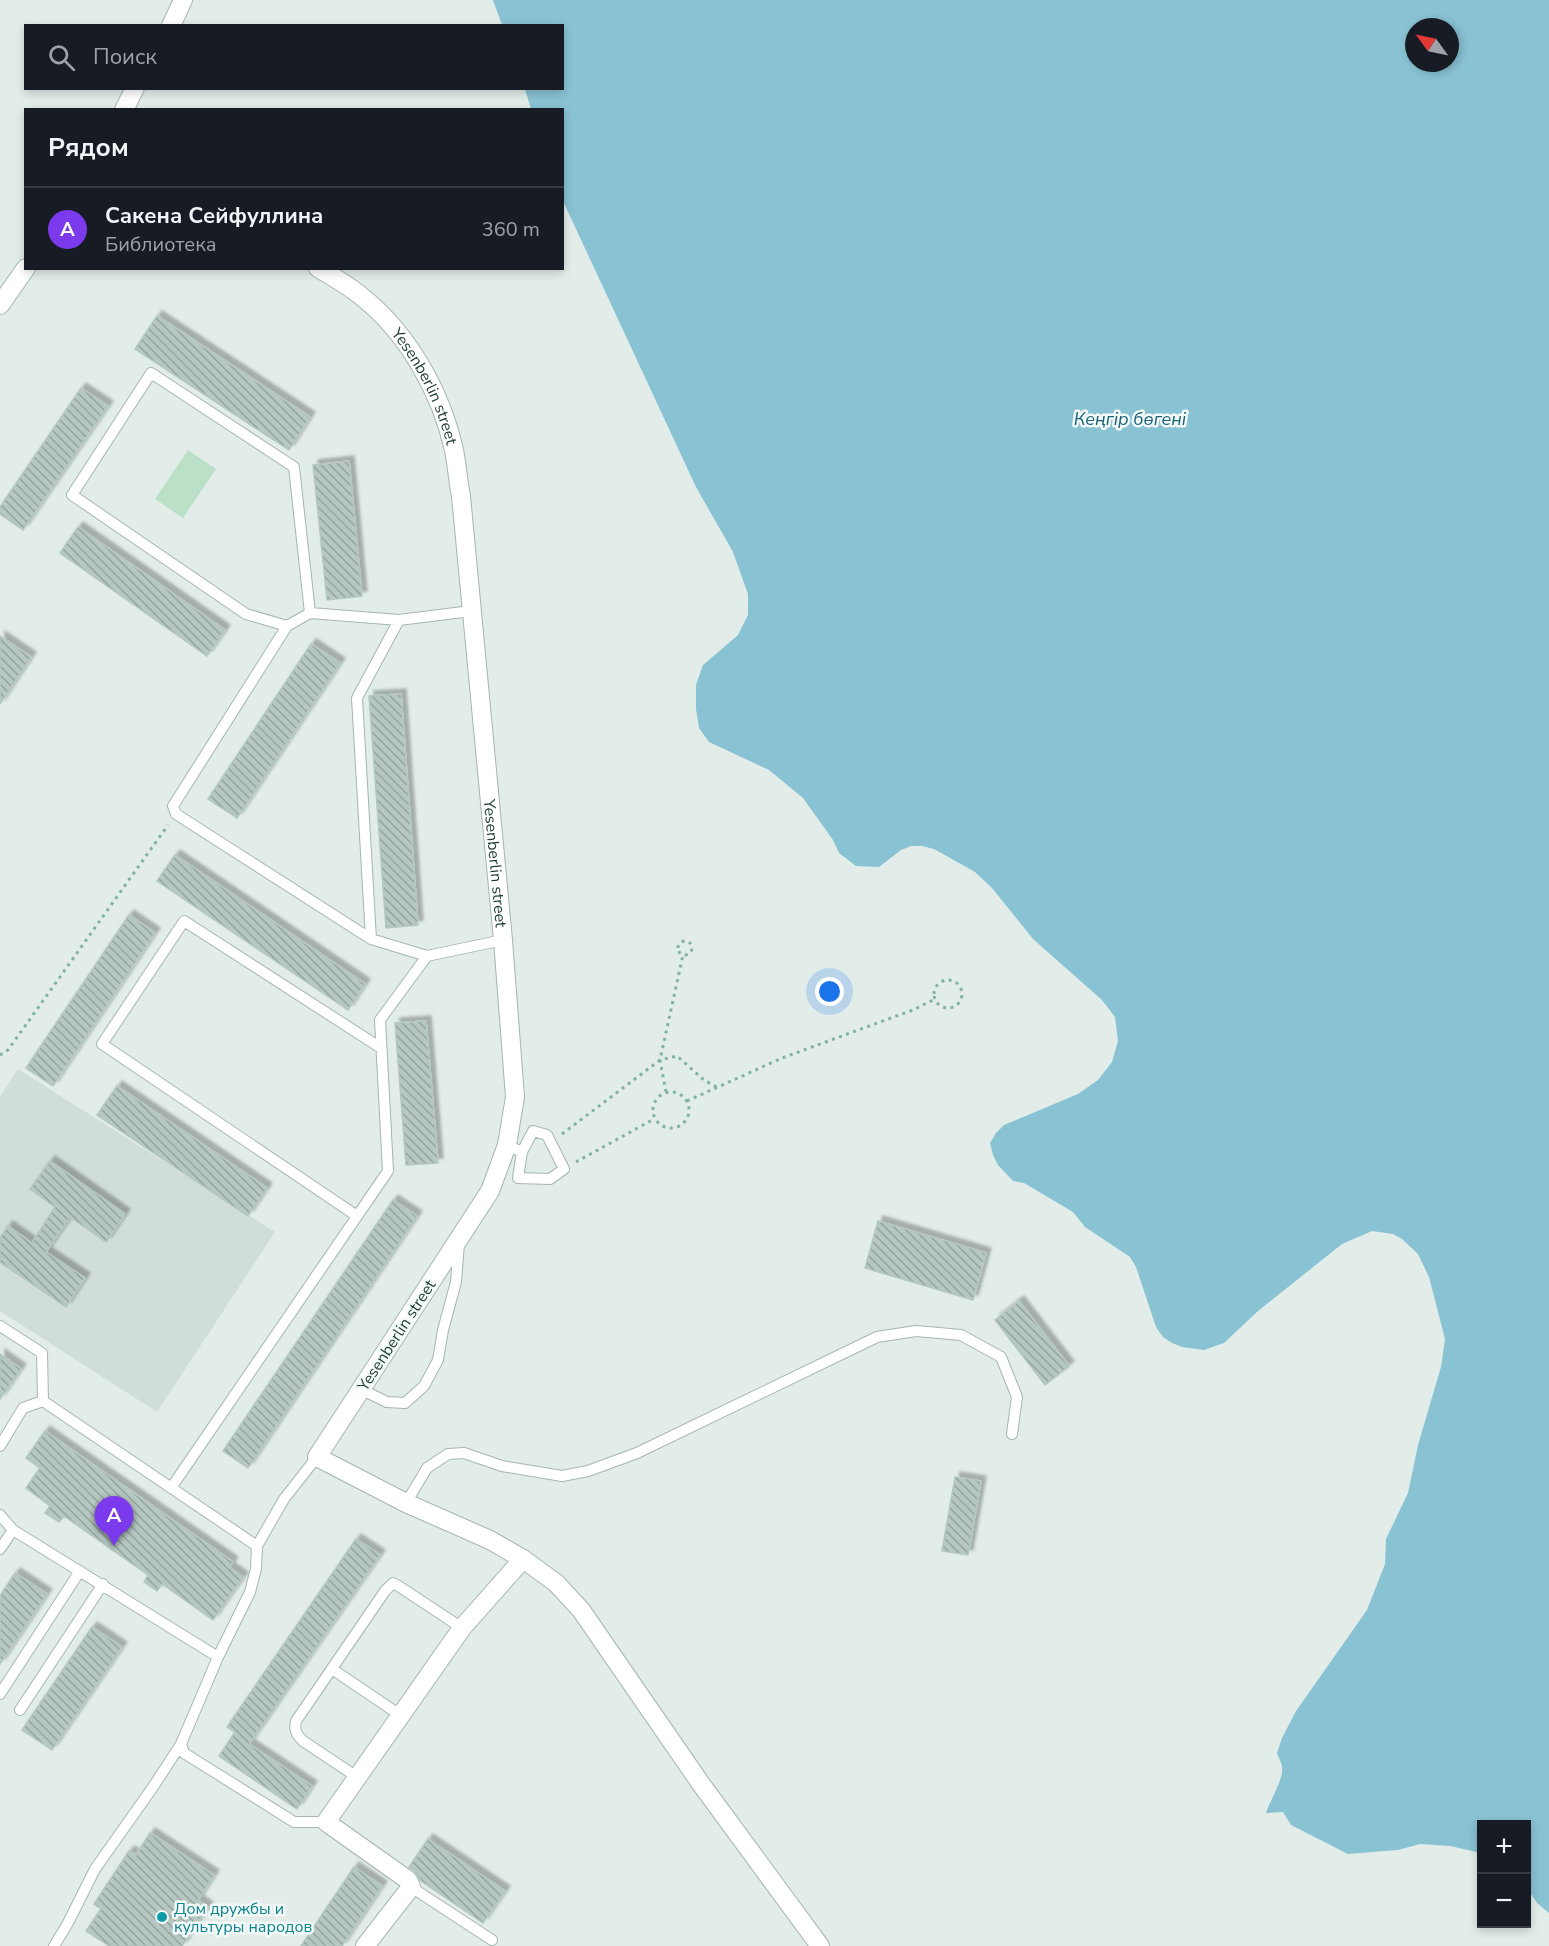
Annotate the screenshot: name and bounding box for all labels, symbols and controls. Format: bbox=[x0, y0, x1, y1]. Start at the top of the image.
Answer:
north arrow bbox=[1405, 18, 1459, 72]
search box bbox=[24, 24, 564, 90]
icon: search bbox=[45, 41, 78, 74]
text: Поиск bbox=[93, 42, 157, 72]
text: Рядом bbox=[48, 130, 129, 165]
text: Сакена Сейфуллина bbox=[105, 201, 323, 231]
text: A bbox=[60, 216, 75, 243]
text: 360 m bbox=[482, 216, 540, 243]
text: Библиотека bbox=[105, 231, 216, 258]
street label: Yesenberlin street bbox=[385, 323, 462, 447]
water label: Кеңгір бөгені bbox=[1074, 407, 1187, 431]
street label: Yesenberlin street bbox=[478, 797, 512, 929]
your location bbox=[815, 977, 844, 1006]
street label: Yesenberlin street bbox=[352, 1275, 441, 1396]
pin: A bbox=[94, 1496, 134, 1546]
map controls bbox=[1477, 1820, 1531, 1928]
button: + bbox=[1477, 1820, 1531, 1874]
button: − bbox=[1477, 1874, 1531, 1928]
place label: Дом дружбы и культуры народов bbox=[174, 1898, 313, 1938]
marker: Дом дружбы и культуры народов bbox=[155, 1910, 169, 1924]

